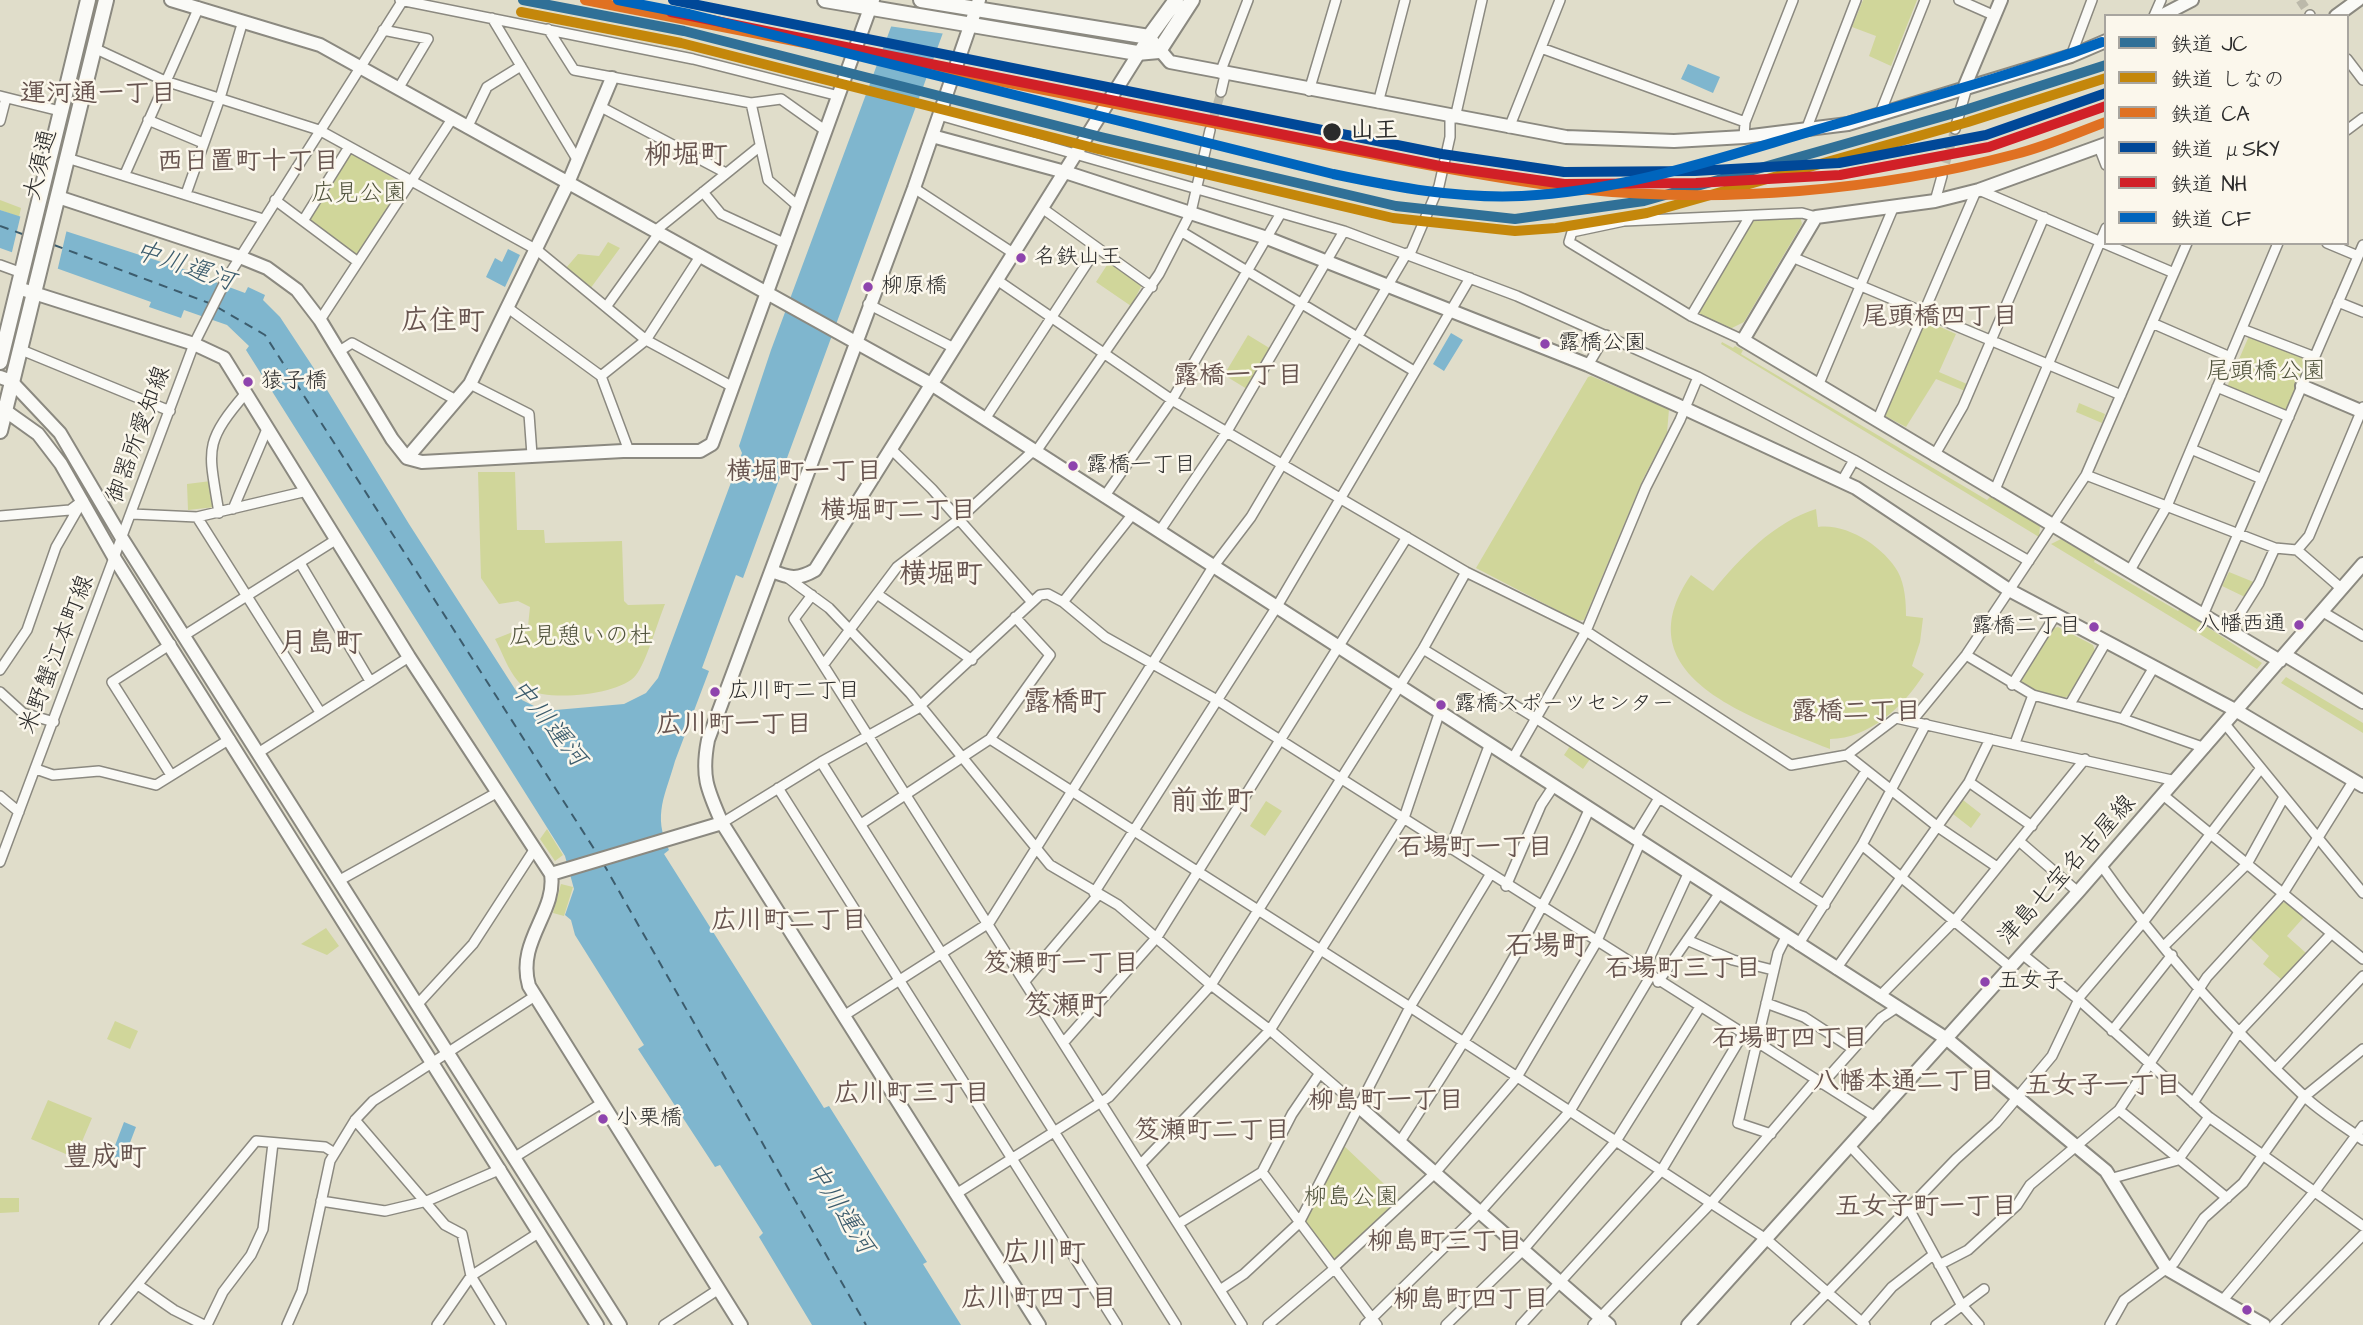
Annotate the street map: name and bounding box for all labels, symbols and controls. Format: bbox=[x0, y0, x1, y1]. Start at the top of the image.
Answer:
legend bbox=[2104, 14, 2349, 245]
text: 鉄道 JC bbox=[2171, 30, 2247, 59]
text: 鉄道 しなの bbox=[2171, 65, 2284, 94]
district label: 運河通一丁目 bbox=[20, 80, 176, 112]
text: 鉄道 CA bbox=[2171, 100, 2250, 129]
place label: 山王 bbox=[1350, 118, 1398, 146]
marker: 山王 bbox=[1321, 121, 1343, 143]
street label: 大須通 bbox=[19, 127, 65, 203]
text: 鉄道 μSKY bbox=[2171, 135, 2280, 164]
district label: 柳堀町 bbox=[644, 140, 728, 174]
district label: 西日置町十丁目 bbox=[157, 148, 339, 180]
text: 鉄道 NH bbox=[2171, 170, 2247, 199]
park label: 広見公園 bbox=[311, 181, 407, 209]
text: 鉄道 CF bbox=[2171, 205, 2251, 234]
water label: 中川運河 bbox=[130, 236, 238, 300]
place label: 名鉄山王 bbox=[1034, 245, 1122, 271]
marker: 名鉄山王 bbox=[1014, 251, 1028, 265]
place label: 柳原橋 bbox=[881, 274, 947, 300]
marker: 柳原橋 bbox=[861, 280, 875, 294]
district label: 尾頭橋四丁目 bbox=[1862, 303, 2018, 335]
district label: 広住町 bbox=[401, 306, 485, 340]
place label: 露橋公園 bbox=[1558, 331, 1646, 357]
marker: 露橋公園 bbox=[1538, 337, 1552, 351]
park label: 尾頭橋公園 bbox=[2206, 359, 2326, 387]
street label: 御器所愛知線 bbox=[102, 362, 178, 508]
district label: 露橋一丁目 bbox=[1173, 362, 1303, 394]
place label: 猿子橋 bbox=[261, 369, 327, 395]
marker: 猿子橋 bbox=[241, 375, 255, 389]
place label: 露橋一丁目 bbox=[1086, 453, 1196, 479]
district label: 横堀町一丁目 bbox=[726, 458, 882, 490]
marker: 露橋一丁目 bbox=[1066, 459, 1080, 473]
district label: 横堀町二丁目 bbox=[820, 497, 976, 529]
district label: 横堀町 bbox=[899, 559, 983, 593]
street label: 米野蟹江本町線 bbox=[14, 571, 102, 739]
place label: 八幡西通 bbox=[2198, 612, 2286, 638]
place label: 露橋二丁目 bbox=[1971, 614, 2081, 640]
marker: 八幡西通 bbox=[2292, 618, 2306, 632]
marker: 露橋二丁目 bbox=[2087, 620, 2101, 634]
park label: 広見憩いの杜 bbox=[509, 624, 653, 652]
district label: 月島町 bbox=[279, 628, 363, 662]
water label: 中川運河 bbox=[502, 674, 592, 774]
place label: 広川町二丁目 bbox=[728, 679, 860, 705]
marker: 広川町二丁目 bbox=[708, 685, 722, 699]
district label: 露橋町 bbox=[1023, 687, 1107, 721]
place label: 露橋スポーツセンター bbox=[1454, 692, 1674, 718]
marker: 露橋スポーツセンター bbox=[1434, 698, 1448, 712]
district label: 露橋二丁目 bbox=[1791, 698, 1921, 730]
district label: 広川町一丁目 bbox=[656, 711, 812, 743]
district label: 前並町 bbox=[1170, 786, 1254, 820]
street label: 津島七宝名古屋線 bbox=[1993, 790, 2143, 952]
district label: 石場町一丁目 bbox=[1397, 834, 1553, 866]
district label: 広川町二丁目 bbox=[711, 907, 867, 939]
district label: 石場町 bbox=[1505, 931, 1589, 965]
district label: 笈瀬町一丁目 bbox=[983, 950, 1139, 982]
district label: 石場町三丁目 bbox=[1605, 955, 1761, 987]
place label: 五女子 bbox=[1998, 969, 2064, 995]
marker: 五女子 bbox=[1978, 975, 1992, 989]
district label: 笈瀬町 bbox=[1024, 991, 1108, 1025]
district label: 石場町四丁目 bbox=[1712, 1025, 1868, 1057]
district label: 八幡本通二丁目 bbox=[1813, 1068, 1995, 1100]
district label: 五女子一丁目 bbox=[2025, 1072, 2181, 1104]
district label: 広川町三丁目 bbox=[834, 1080, 990, 1112]
district label: 柳島町一丁目 bbox=[1308, 1087, 1464, 1119]
place label: 小栗橋 bbox=[616, 1106, 682, 1132]
marker: 小栗橋 bbox=[596, 1112, 610, 1126]
district label: 笈瀬町二丁目 bbox=[1134, 1117, 1290, 1149]
district label: 豊成町 bbox=[63, 1142, 147, 1176]
water label: 中川運河 bbox=[797, 1157, 879, 1261]
park label: 柳島公園 bbox=[1303, 1185, 1399, 1213]
district label: 五女子町一丁目 bbox=[1835, 1193, 2017, 1225]
district label: 柳島町三丁目 bbox=[1367, 1228, 1523, 1260]
district label: 広川町 bbox=[1002, 1238, 1086, 1272]
district label: 広川町四丁目 bbox=[961, 1285, 1117, 1317]
district label: 柳島町四丁目 bbox=[1393, 1286, 1549, 1318]
unlabelled marker bbox=[2240, 1303, 2254, 1317]

